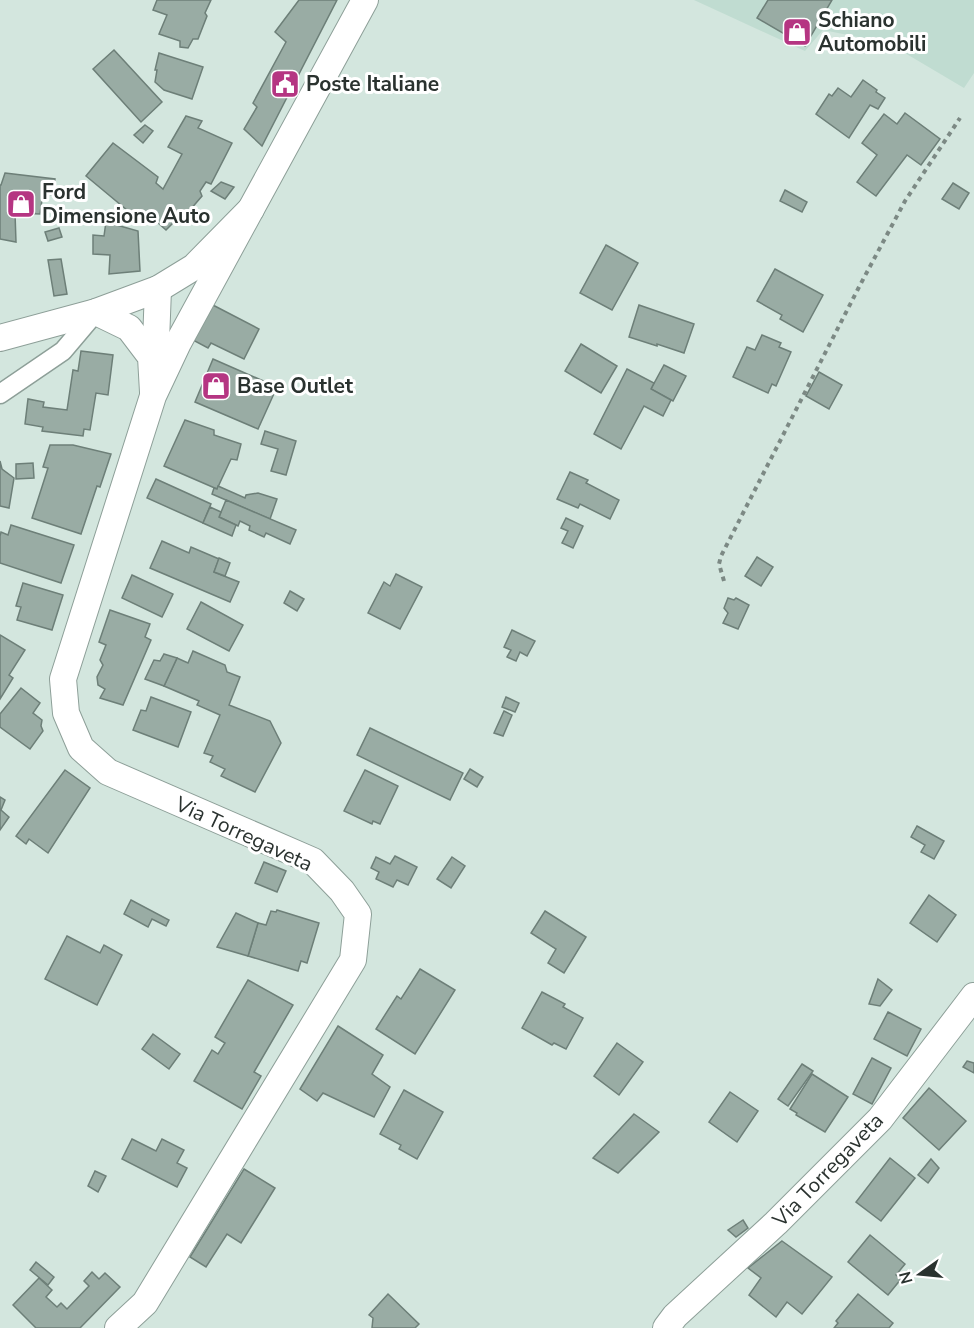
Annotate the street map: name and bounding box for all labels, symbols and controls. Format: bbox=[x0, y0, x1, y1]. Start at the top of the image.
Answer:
place label: Schiano Automobili bbox=[818, 6, 926, 58]
shop icon: Schiano Automobili bbox=[781, 16, 813, 48]
public building icon: Poste Italiane bbox=[269, 68, 301, 100]
place label: Poste Italiane bbox=[306, 70, 439, 98]
place label: Ford Dimensione Auto bbox=[42, 178, 210, 230]
shop icon: Ford Dimensione Auto bbox=[5, 188, 37, 220]
shop icon: Base Outlet bbox=[200, 370, 232, 402]
place label: Base Outlet bbox=[237, 372, 354, 400]
street label: Via Torregaveta bbox=[170, 790, 317, 878]
street label: Via Torregaveta bbox=[766, 1107, 890, 1234]
north arrow bbox=[890, 1244, 950, 1304]
text: N bbox=[894, 1269, 919, 1286]

